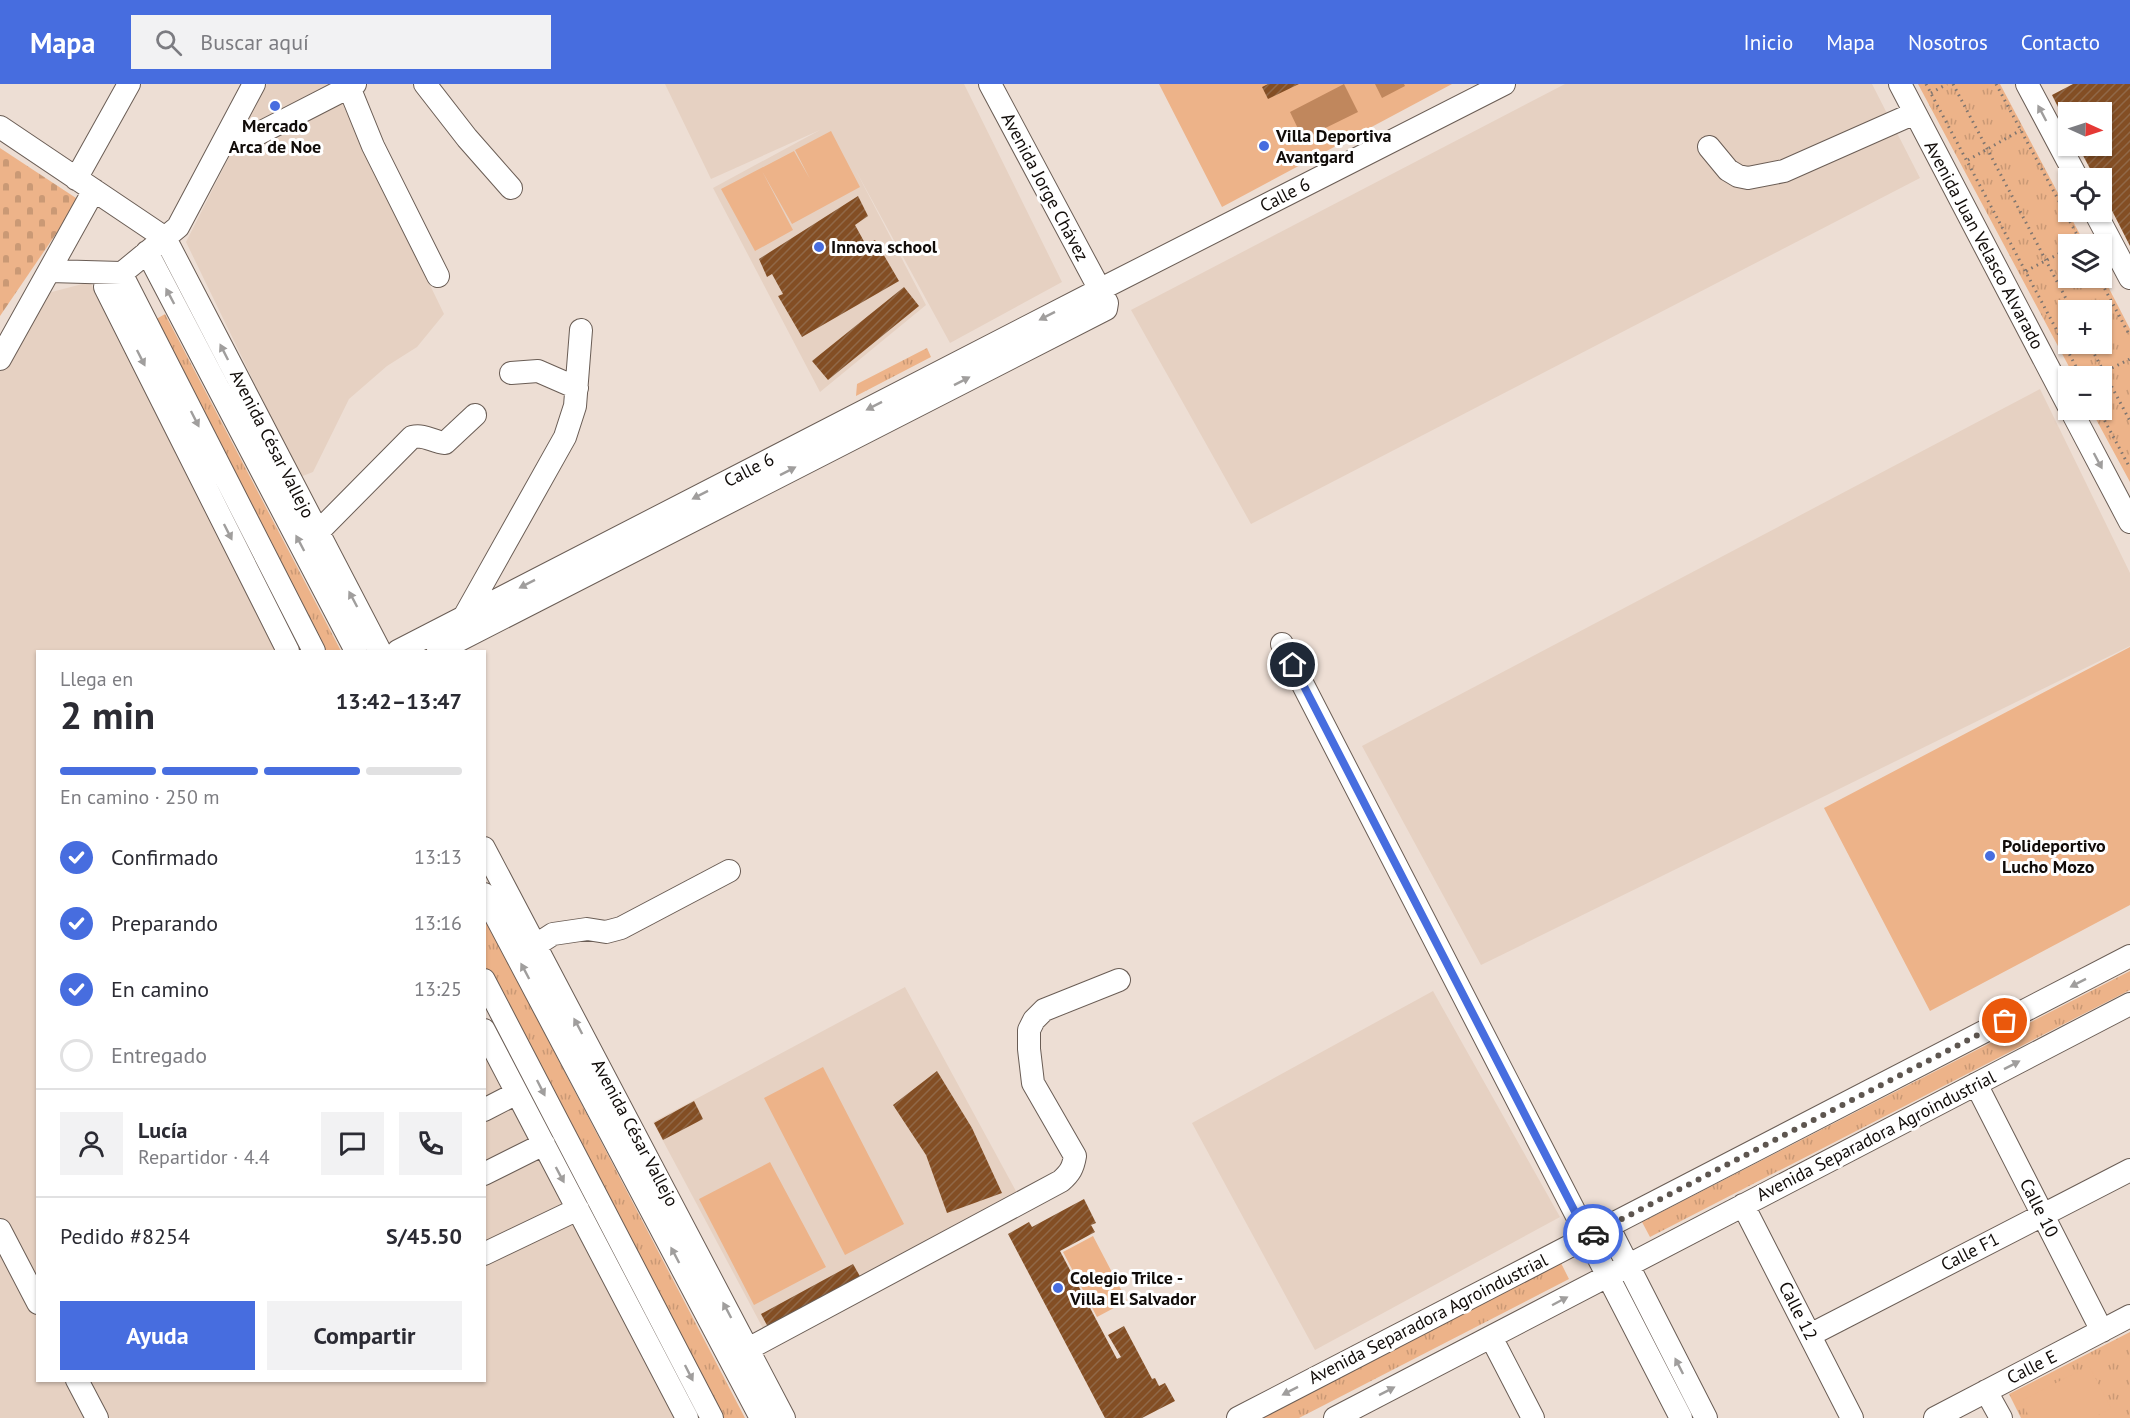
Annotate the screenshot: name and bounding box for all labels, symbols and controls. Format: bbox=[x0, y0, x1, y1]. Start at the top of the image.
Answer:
search box bbox=[131, 15, 551, 69]
text: Mapa bbox=[30, 24, 95, 61]
icon: search bbox=[152, 26, 185, 59]
text: Buscar aquí bbox=[200, 28, 309, 56]
text: Inicio bbox=[1744, 29, 1793, 56]
text: Mapa bbox=[1826, 29, 1875, 56]
text: Nosotros bbox=[1908, 29, 1988, 56]
text: Contacto bbox=[2021, 29, 2100, 56]
marker: Mercado Arca de Noe bbox=[268, 99, 282, 113]
north arrow bbox=[2058, 102, 2112, 156]
map controls bbox=[2058, 102, 2112, 420]
one-way arrow bbox=[2037, 104, 2047, 121]
street label: Avenida Jorge Chávez bbox=[997, 109, 1094, 265]
place label: Mercado Arca de Noe bbox=[229, 114, 321, 158]
place label: Villa Deportiva Avantgard bbox=[1275, 124, 1391, 168]
street label: Avenida Juan Velasco Alvarado bbox=[1920, 136, 2049, 353]
marker: Villa Deportiva Avantgard bbox=[1257, 139, 1271, 153]
button: locate bbox=[2058, 168, 2112, 222]
street label: Calle 6 bbox=[1256, 172, 1314, 217]
button: layers bbox=[2058, 234, 2112, 288]
place label: Innova school bbox=[831, 235, 938, 258]
marker: Innova school bbox=[812, 240, 826, 254]
one-way arrow bbox=[165, 288, 175, 305]
button: + bbox=[2058, 300, 2112, 354]
one-way arrow bbox=[1038, 311, 1056, 321]
one-way arrow bbox=[219, 343, 229, 360]
one-way arrow bbox=[136, 350, 146, 367]
street label: Avenida César Vallejo bbox=[225, 366, 320, 522]
button: − bbox=[2058, 366, 2112, 420]
one-way arrow bbox=[953, 377, 970, 386]
one-way arrow bbox=[865, 401, 882, 411]
one-way arrow bbox=[190, 411, 200, 428]
street label: Calle 6 bbox=[720, 447, 778, 492]
one-way arrow bbox=[2093, 453, 2103, 470]
one-way arrow bbox=[780, 466, 797, 475]
one-way arrow bbox=[692, 490, 709, 500]
one-way arrow bbox=[224, 524, 233, 541]
one-way arrow bbox=[295, 535, 305, 552]
one-way arrow bbox=[518, 579, 536, 589]
one-way arrow bbox=[348, 590, 358, 607]
pin bbox=[1267, 639, 1318, 690]
icon: home bbox=[1276, 648, 1309, 681]
text: Llega en bbox=[60, 666, 133, 692]
text: 13:42–13:47 bbox=[336, 687, 462, 715]
text: 2 min bbox=[60, 689, 155, 740]
text: En camino · 250 m bbox=[60, 784, 220, 810]
place label: Polideportivo Lucho Mozo bbox=[2002, 834, 2106, 878]
icon: check bbox=[60, 841, 93, 874]
text: Confirmado bbox=[111, 843, 218, 871]
text: 13:13 bbox=[414, 844, 462, 870]
marker: Polideportivo Lucho Mozo bbox=[1983, 849, 1997, 863]
icon: check bbox=[60, 907, 93, 940]
text: Preparando bbox=[111, 909, 218, 937]
text: 13:16 bbox=[414, 910, 462, 936]
one-way arrow bbox=[520, 962, 530, 979]
icon: check bbox=[60, 973, 93, 1006]
text: En camino bbox=[111, 975, 209, 1003]
text: 13:25 bbox=[414, 976, 462, 1002]
one-way arrow bbox=[2069, 977, 2087, 987]
pin bbox=[1979, 995, 2030, 1046]
icon: bag bbox=[1988, 1004, 2021, 1037]
one-way arrow bbox=[574, 1017, 584, 1035]
text: Entregado bbox=[111, 1041, 207, 1069]
street label: Avenida César Vallejo bbox=[587, 1055, 684, 1210]
one-way arrow bbox=[2003, 1061, 2021, 1071]
street label: Avenida Separadora Agroindustrial bbox=[1752, 1065, 2000, 1206]
one-way arrow bbox=[536, 1080, 545, 1097]
button: person bbox=[60, 1112, 123, 1175]
button: chat bbox=[321, 1112, 384, 1175]
button: phone bbox=[399, 1112, 462, 1175]
text: Lucía bbox=[138, 1116, 188, 1144]
text: Repartidor · 4.4 bbox=[138, 1144, 270, 1170]
one-way arrow bbox=[555, 1167, 565, 1184]
street label: Calle 10 bbox=[2015, 1174, 2064, 1241]
courier bbox=[1563, 1204, 1623, 1264]
icon: car bbox=[1577, 1218, 1610, 1251]
text: Pedido #8254 bbox=[60, 1222, 190, 1250]
text: S/45.50 bbox=[386, 1222, 462, 1250]
street label: Calle F1 bbox=[1937, 1227, 2003, 1276]
one-way arrow bbox=[670, 1246, 680, 1263]
street label: Avenida Separadora Agroindustrial bbox=[1304, 1248, 1552, 1389]
place label: Colegio Trilce - Villa El Salvador bbox=[1069, 1266, 1197, 1310]
street label: Calle 12 bbox=[1774, 1277, 1823, 1344]
marker: Colegio Trilce - Villa El Salvador bbox=[1051, 1281, 1065, 1295]
one-way arrow bbox=[1552, 1296, 1569, 1306]
button: Ayuda bbox=[60, 1301, 255, 1370]
button: Compartir bbox=[267, 1301, 462, 1370]
one-way arrow bbox=[723, 1302, 732, 1319]
street label: Calle E bbox=[2003, 1344, 2061, 1389]
one-way arrow bbox=[1675, 1357, 1685, 1375]
one-way arrow bbox=[683, 1364, 693, 1382]
one-way arrow bbox=[1281, 1386, 1298, 1396]
one-way arrow bbox=[1379, 1386, 1396, 1396]

